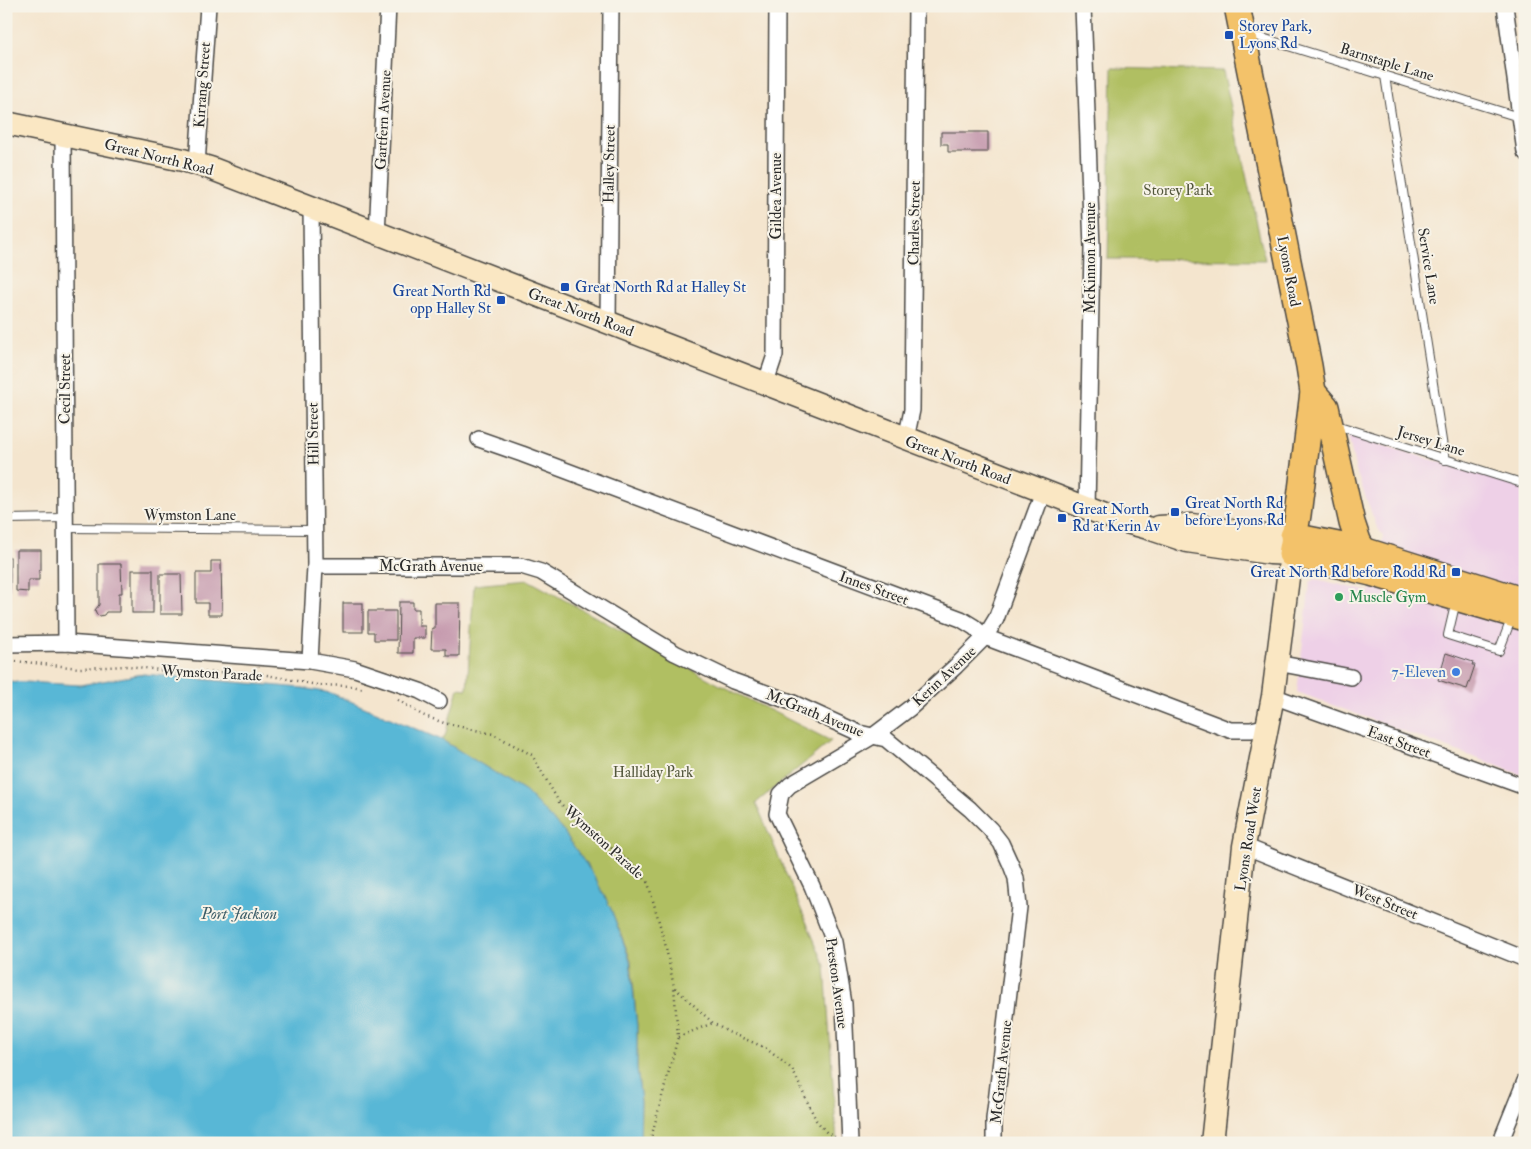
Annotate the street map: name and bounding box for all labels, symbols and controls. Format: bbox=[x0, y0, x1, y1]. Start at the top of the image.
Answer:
place label: Storey Park, Lyons Rd bbox=[1239, 17, 1312, 53]
marker: Storey Park, Lyons Rd bbox=[1223, 29, 1235, 41]
street label: Barnstaple Lane bbox=[1337, 39, 1436, 87]
street label: Kirrang Street bbox=[190, 41, 215, 129]
street label: Gartfern Avenue bbox=[371, 70, 396, 171]
street label: Halley Street bbox=[599, 125, 620, 203]
street label: Great North Road bbox=[102, 135, 216, 180]
street label: Gildea Avenue bbox=[767, 153, 786, 239]
street label: Charles Street bbox=[904, 180, 925, 266]
park label: Storey Park bbox=[1143, 181, 1213, 200]
street label: McKinnon Avenue bbox=[1081, 202, 1100, 314]
street label: Service Lane bbox=[1413, 226, 1444, 306]
street label: Lyons Road bbox=[1272, 234, 1305, 309]
place label: Great North Rd at Halley St bbox=[575, 278, 746, 297]
marker: Great North Rd at Halley St bbox=[559, 281, 571, 293]
place label: Great North Rd opp Halley St bbox=[393, 282, 492, 319]
street label: Great North Road bbox=[525, 284, 637, 342]
marker: Great North Rd opp Halley St bbox=[495, 294, 507, 306]
street label: Cecil Street bbox=[56, 354, 75, 424]
street label: Hill Street bbox=[303, 402, 324, 466]
street label: Jersey Lane bbox=[1393, 422, 1467, 462]
street label: Great North Road bbox=[902, 432, 1014, 490]
place label: Great North Rd before Lyons Rd bbox=[1185, 494, 1285, 530]
place label: Great North Rd at Kerin Av bbox=[1072, 500, 1161, 536]
street label: Wymston Lane bbox=[143, 506, 236, 525]
marker: Great North Rd before Lyons Rd bbox=[1169, 506, 1181, 518]
marker: Great North Rd at Kerin Av bbox=[1056, 512, 1068, 524]
street label: McGrath Avenue bbox=[379, 557, 483, 576]
place label: Great North Rd before Rodd Rd bbox=[1250, 563, 1447, 582]
marker: Great North Rd before Rodd Rd bbox=[1450, 566, 1462, 578]
street label: Innes Street bbox=[837, 567, 911, 610]
place label: Muscle Gym bbox=[1349, 588, 1427, 607]
marker: Muscle Gym bbox=[1333, 591, 1345, 603]
street label: Kerin Avenue bbox=[908, 642, 980, 711]
street label: Wymston Parade bbox=[160, 661, 263, 686]
place label: 7-Eleven bbox=[1392, 663, 1446, 682]
marker: 7-Eleven bbox=[1450, 666, 1462, 678]
street label: McGrath Avenue bbox=[763, 685, 867, 742]
street label: East Street bbox=[1364, 722, 1433, 763]
park label: Halliday Park bbox=[613, 763, 693, 782]
street label: Lyons Road West bbox=[1231, 785, 1266, 893]
street label: Wymston Parade bbox=[559, 801, 648, 883]
street label: West Street bbox=[1348, 880, 1421, 924]
water label: Port Jackson bbox=[200, 904, 277, 924]
street label: Preston Avenue bbox=[821, 936, 852, 1030]
street label: McGrath Avenue bbox=[987, 1019, 1016, 1125]

